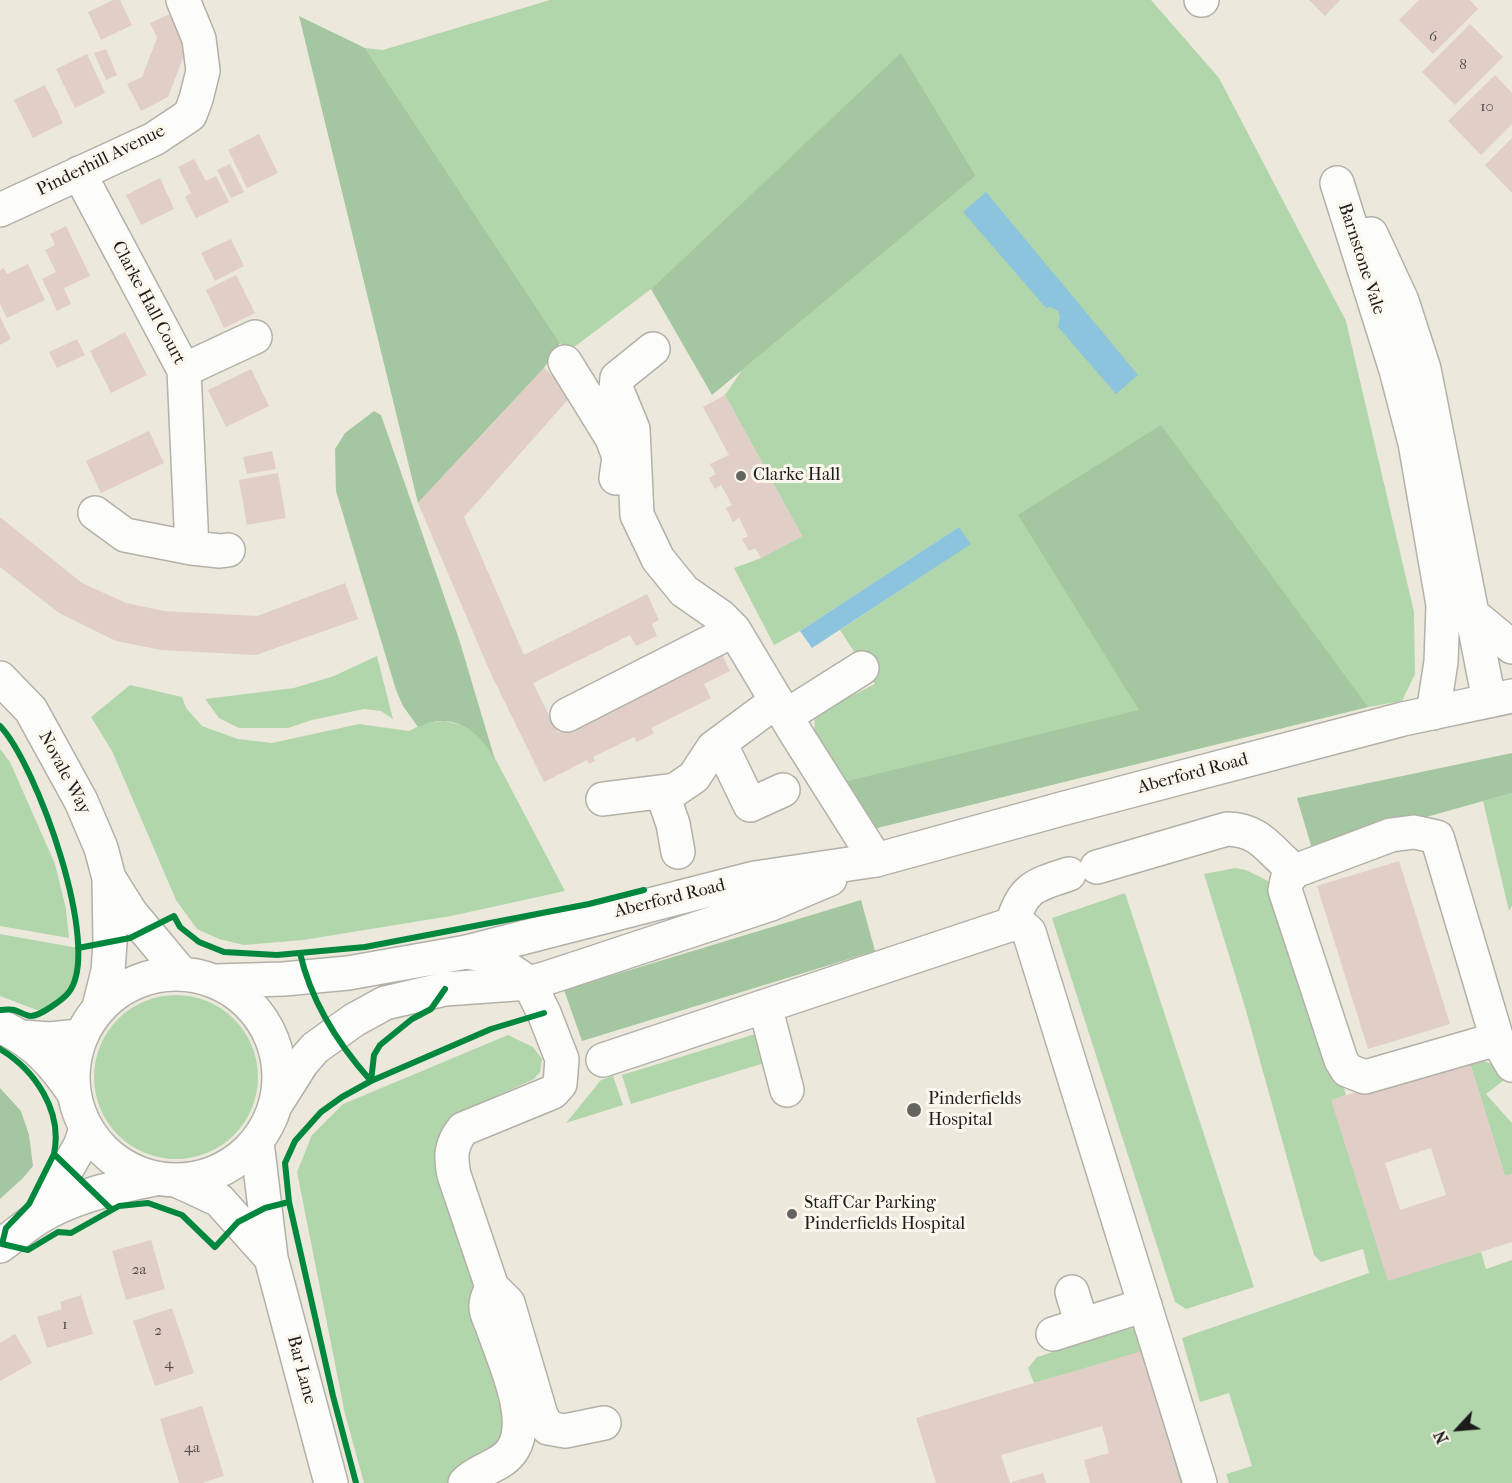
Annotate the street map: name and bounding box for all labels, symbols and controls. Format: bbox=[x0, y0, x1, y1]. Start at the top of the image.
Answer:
house number: 6 bbox=[1429, 28, 1437, 46]
house number: 8 bbox=[1459, 56, 1467, 74]
house number: 10 bbox=[1480, 98, 1494, 116]
street label: Pinderhill Avenue bbox=[33, 121, 169, 201]
street label: Barnstone Vale bbox=[1333, 201, 1389, 317]
street label: Clarke Hall Court bbox=[106, 238, 190, 368]
place label: Clarke Hall bbox=[753, 465, 840, 487]
marker: Clarke Hall bbox=[734, 469, 748, 483]
street label: Novale Way bbox=[33, 728, 95, 818]
street label: Aberford Road bbox=[1135, 749, 1251, 799]
street label: Aberford Road bbox=[612, 875, 728, 923]
place label: Pinderfields Hospital bbox=[928, 1089, 1021, 1132]
marker: Pinderfields Hospital bbox=[905, 1101, 923, 1119]
place label: Staff Car Parking Pinderfields Hospital bbox=[804, 1193, 965, 1236]
marker: Staff Car Parking Pinderfields Hospital bbox=[785, 1207, 799, 1221]
house number: 2a bbox=[132, 1261, 146, 1279]
house number: 1 bbox=[62, 1316, 68, 1334]
house number: 2 bbox=[154, 1322, 162, 1340]
street label: Bar Lane bbox=[282, 1333, 320, 1407]
house number: 4 bbox=[165, 1355, 173, 1373]
north arrow bbox=[1428, 1399, 1488, 1459]
text: N bbox=[1430, 1427, 1453, 1447]
house number: 4a bbox=[184, 1439, 200, 1457]

